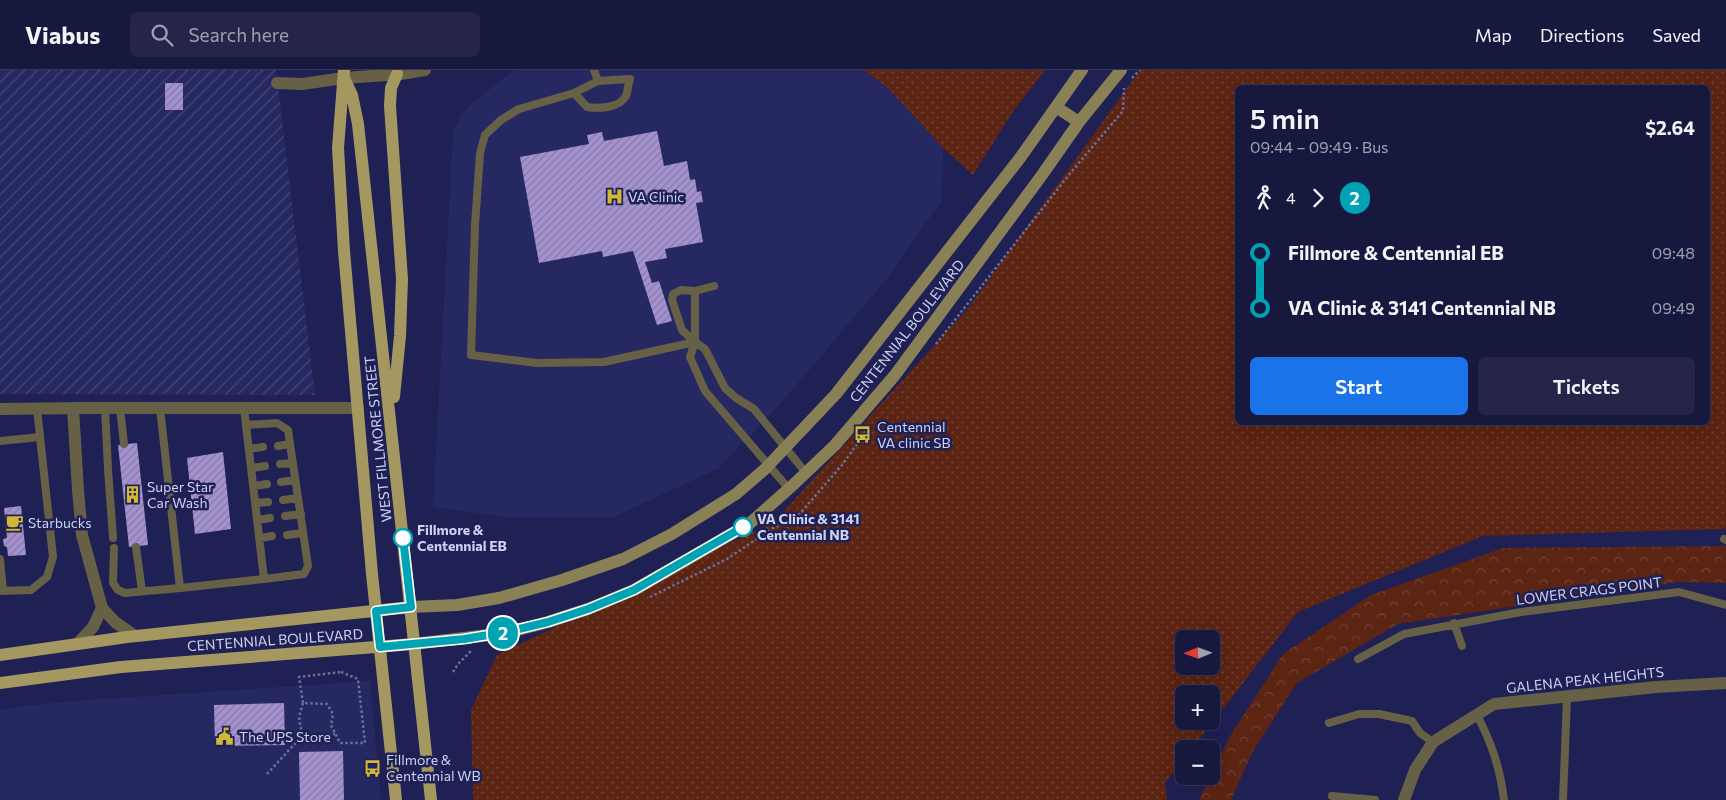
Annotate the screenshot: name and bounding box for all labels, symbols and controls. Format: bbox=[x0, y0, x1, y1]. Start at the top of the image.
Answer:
search box bbox=[130, 12, 480, 57]
text: Viabus bbox=[25, 20, 100, 49]
icon: search bbox=[148, 21, 176, 49]
text: Search here bbox=[188, 23, 289, 46]
text: Map bbox=[1475, 24, 1512, 46]
text: Directions bbox=[1540, 24, 1624, 46]
text: Saved bbox=[1652, 24, 1701, 46]
text: 5 min bbox=[1250, 101, 1320, 135]
text: $2.64 bbox=[1645, 116, 1695, 139]
text: 09:44 – 09:49 · Bus bbox=[1250, 137, 1388, 156]
icon: walk bbox=[1250, 184, 1278, 212]
icon: forward bbox=[1304, 184, 1332, 212]
hospital icon: VA Clinic bbox=[604, 187, 624, 207]
text: 2 bbox=[1350, 187, 1360, 209]
place label: VA Clinic bbox=[628, 188, 684, 205]
text: 4 bbox=[1286, 188, 1296, 207]
text: Fillmore & Centennial EB bbox=[1288, 241, 1504, 264]
text: 09:48 bbox=[1652, 243, 1695, 262]
street label: CENTENNIAL BOULEVARD bbox=[846, 256, 968, 405]
text: VA Clinic & 3141 Centennial NB bbox=[1288, 296, 1556, 319]
text: 09:49 bbox=[1652, 298, 1695, 317]
street label: WEST FILLMORE STREET bbox=[360, 355, 395, 523]
button: Start bbox=[1250, 357, 1468, 415]
button: Tickets bbox=[1478, 357, 1695, 415]
place label: Centennial VA clinic SB bbox=[877, 418, 950, 451]
bus stop icon: Centennial VA clinic SB bbox=[853, 425, 873, 445]
place label: Super Star Car Wash bbox=[147, 478, 214, 511]
building icon: Super Star Car Wash bbox=[123, 485, 143, 505]
place label: VA Clinic & 3141 Centennial NB bbox=[757, 510, 860, 543]
cafe icon: Starbucks bbox=[4, 513, 24, 533]
place label: Starbucks bbox=[28, 514, 92, 531]
marker: VA Clinic & 3141 Centennial NB bbox=[733, 517, 753, 537]
place label: Fillmore & Centennial EB bbox=[417, 521, 507, 554]
marker: Fillmore & Centennial EB bbox=[393, 528, 413, 548]
street label: LOWER CRAGS POINT bbox=[1515, 573, 1663, 608]
line badge: 2 bbox=[487, 617, 519, 649]
text: 2 bbox=[498, 622, 508, 644]
street label: CENTENNIAL BOULEVARD bbox=[187, 625, 363, 654]
north arrow bbox=[1175, 630, 1220, 675]
map controls bbox=[1175, 630, 1220, 785]
street label: GALENA PEAK HEIGHTS bbox=[1505, 663, 1665, 696]
button: + bbox=[1175, 685, 1220, 730]
public building icon: The UPS Store bbox=[215, 727, 235, 747]
place label: The UPS Store bbox=[239, 728, 331, 745]
button: − bbox=[1175, 740, 1220, 785]
place label: Fillmore & Centennial WB bbox=[386, 751, 481, 784]
bus stop icon: Fillmore & Centennial WB bbox=[362, 758, 382, 778]

